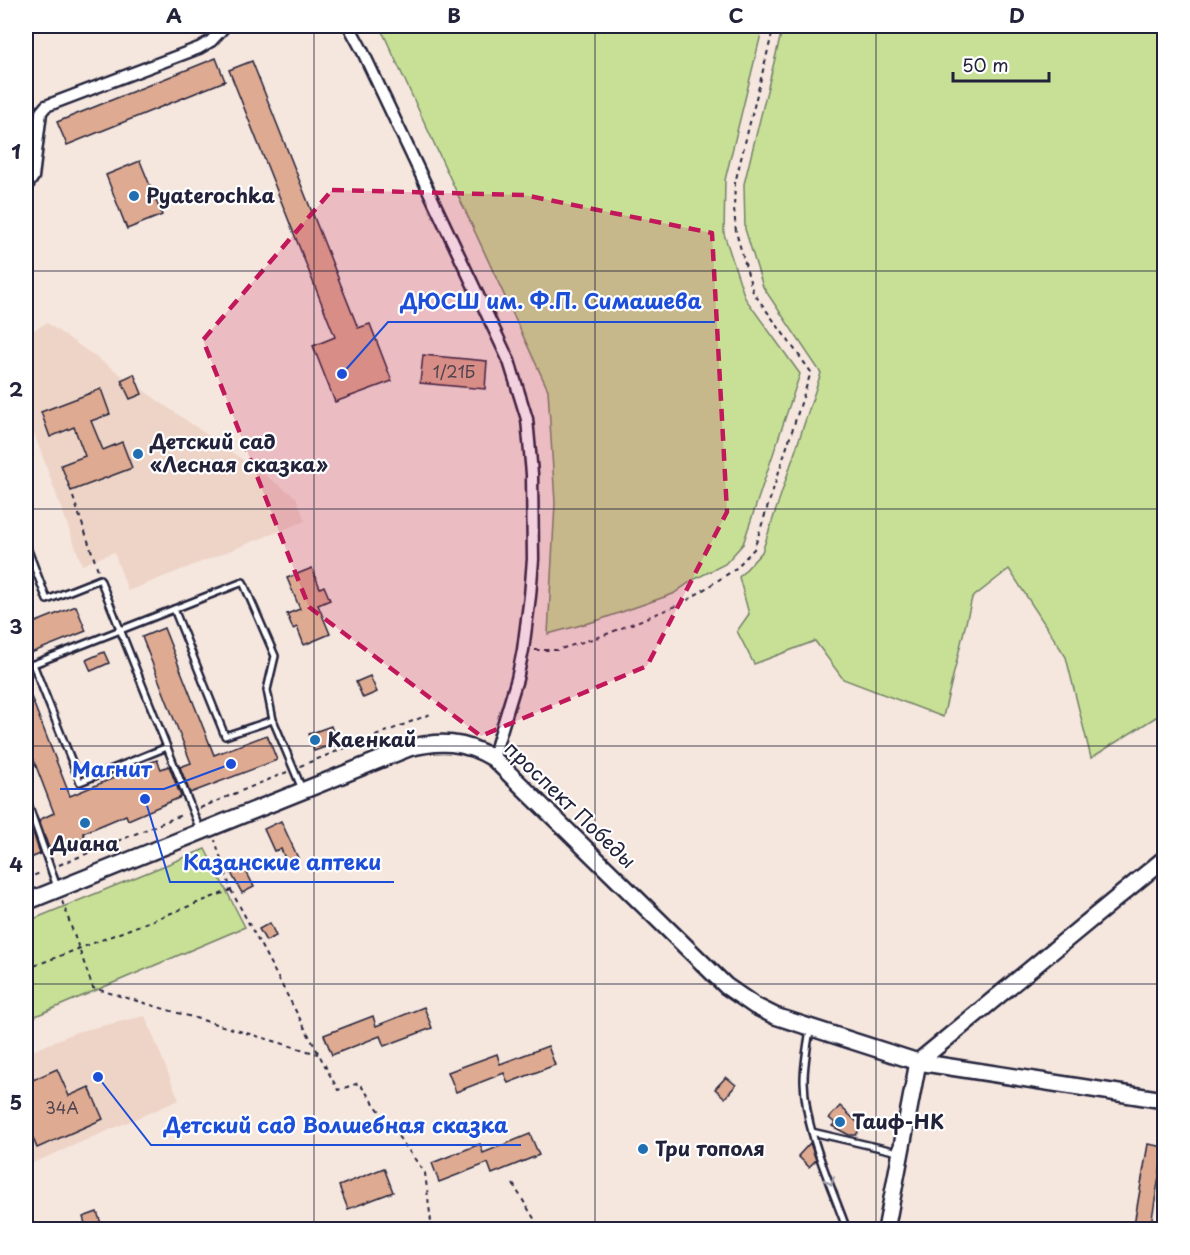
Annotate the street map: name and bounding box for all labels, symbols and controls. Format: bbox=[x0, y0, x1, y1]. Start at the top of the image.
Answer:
text: A bbox=[166, 0, 182, 30]
text: B bbox=[447, 0, 461, 30]
text: C bbox=[728, 0, 744, 30]
text: D bbox=[1009, 0, 1025, 30]
scale bar bbox=[953, 45, 1049, 83]
text: 50 m bbox=[962, 51, 1009, 78]
text: 1 bbox=[11, 136, 21, 166]
place label: Pyaterochka bbox=[146, 180, 276, 210]
marker: Pyaterochka bbox=[127, 189, 141, 203]
callout: ДЮСШ им. Ф.П. Симашева bbox=[388, 283, 715, 322]
text: ДЮСШ им. Ф.П. Симашева bbox=[399, 284, 702, 316]
house number: 1/21Б bbox=[433, 359, 475, 383]
text: 2 bbox=[9, 374, 23, 404]
place label: Детский сад «Лесная сказка» bbox=[149, 426, 328, 479]
marker: Детский сад «Лесная сказка» bbox=[131, 447, 145, 461]
text: 3 bbox=[9, 611, 23, 641]
place label: Каенкай bbox=[327, 724, 416, 754]
marker: Каенкай bbox=[308, 733, 322, 747]
street label: проспект Победы bbox=[498, 734, 643, 875]
callout: Магнит bbox=[60, 750, 164, 789]
text: Магнит bbox=[72, 752, 153, 784]
marker: Диана bbox=[78, 816, 92, 830]
place label: Диана bbox=[50, 828, 119, 858]
callout: Казанские аптеки bbox=[170, 843, 394, 882]
text: Казанские аптеки bbox=[183, 845, 381, 877]
text: 4 bbox=[9, 849, 23, 879]
text: 5 bbox=[10, 1087, 22, 1117]
house number: 34А bbox=[45, 1095, 79, 1119]
callout: Детский сад Волшебная сказка bbox=[151, 1106, 521, 1145]
place label: Таиф-НК bbox=[852, 1106, 944, 1136]
text: Детский сад Волшебная сказка bbox=[163, 1108, 508, 1140]
marker: Таиф-НК bbox=[833, 1115, 847, 1129]
place label: Три тополя bbox=[655, 1133, 765, 1163]
marker: Три тополя bbox=[636, 1142, 650, 1156]
one-way arrow bbox=[822, 1175, 835, 1185]

